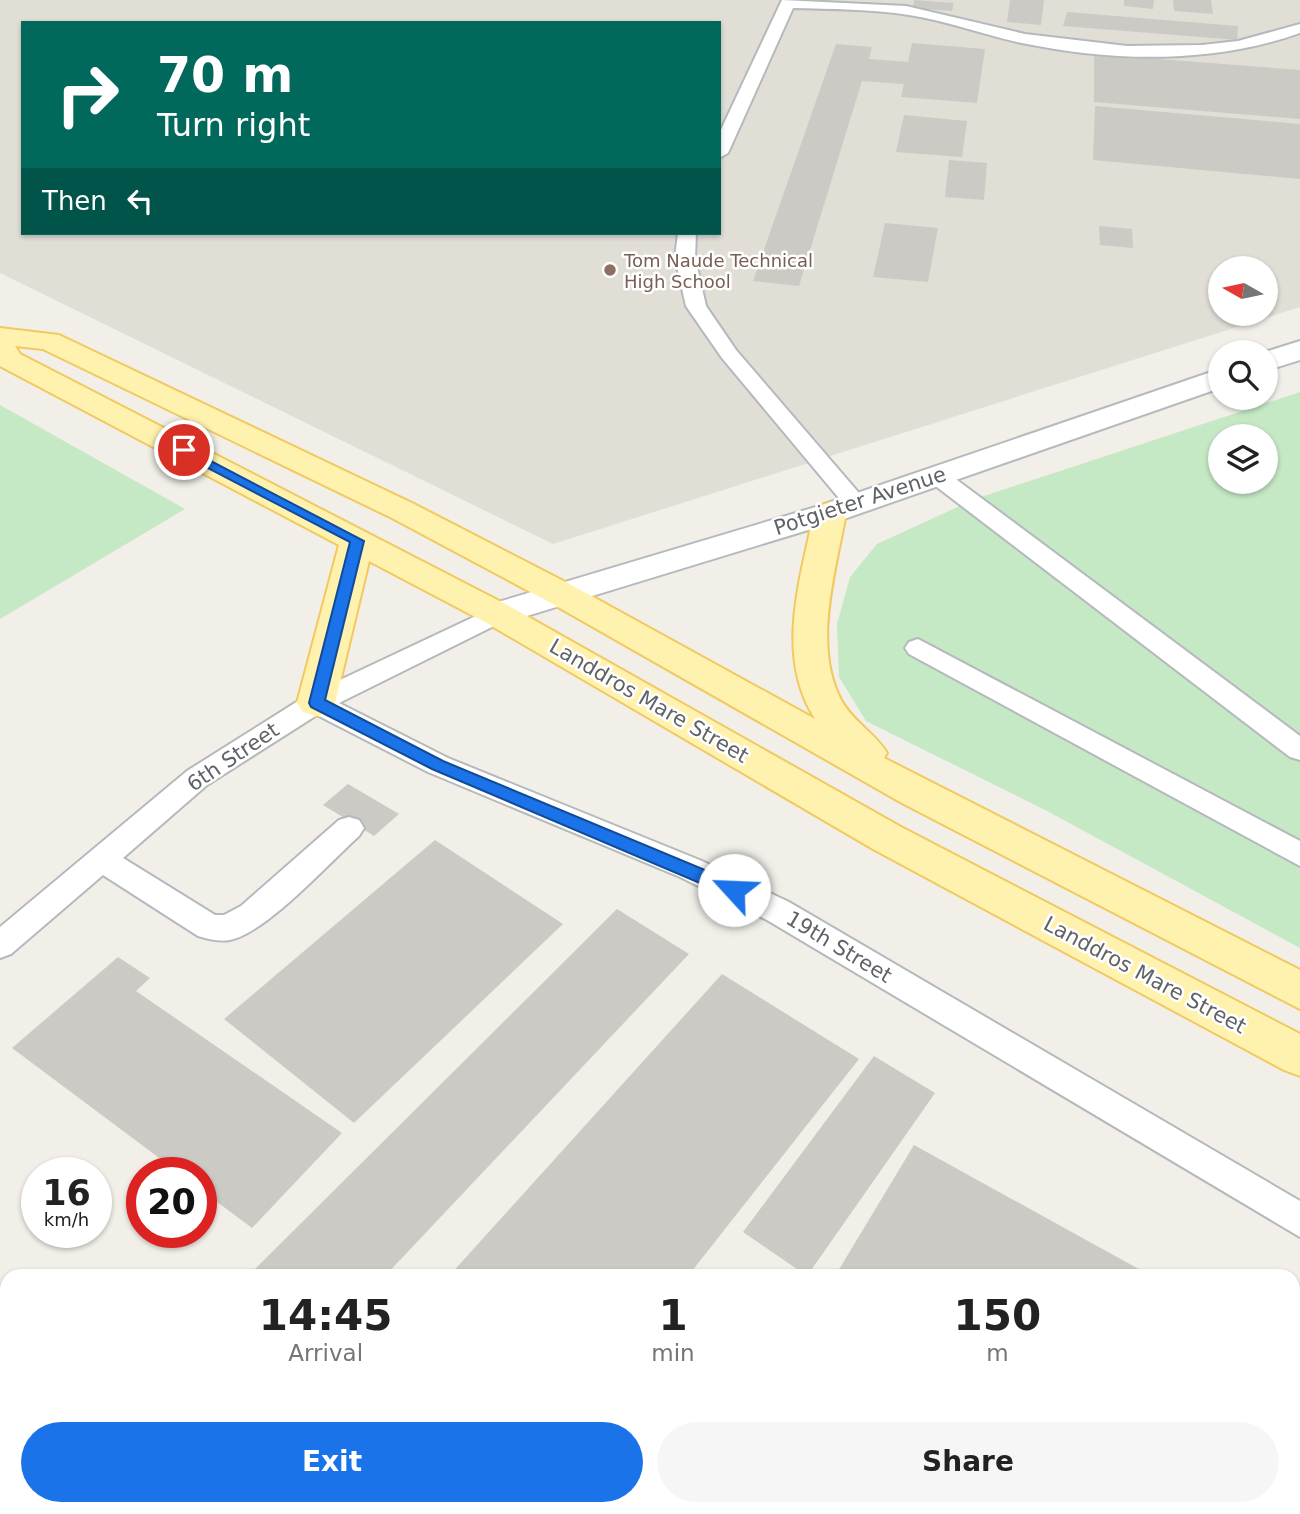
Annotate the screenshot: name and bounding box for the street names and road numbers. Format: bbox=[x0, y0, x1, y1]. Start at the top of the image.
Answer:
street label: Potgieter Avenue bbox=[771, 462, 949, 540]
street label: Landdros Mare Street bbox=[545, 634, 753, 768]
street label: 6th Street bbox=[183, 718, 283, 796]
street label: 19th Street bbox=[782, 906, 896, 988]
street label: Landdros Mare Street bbox=[1040, 911, 1250, 1039]

